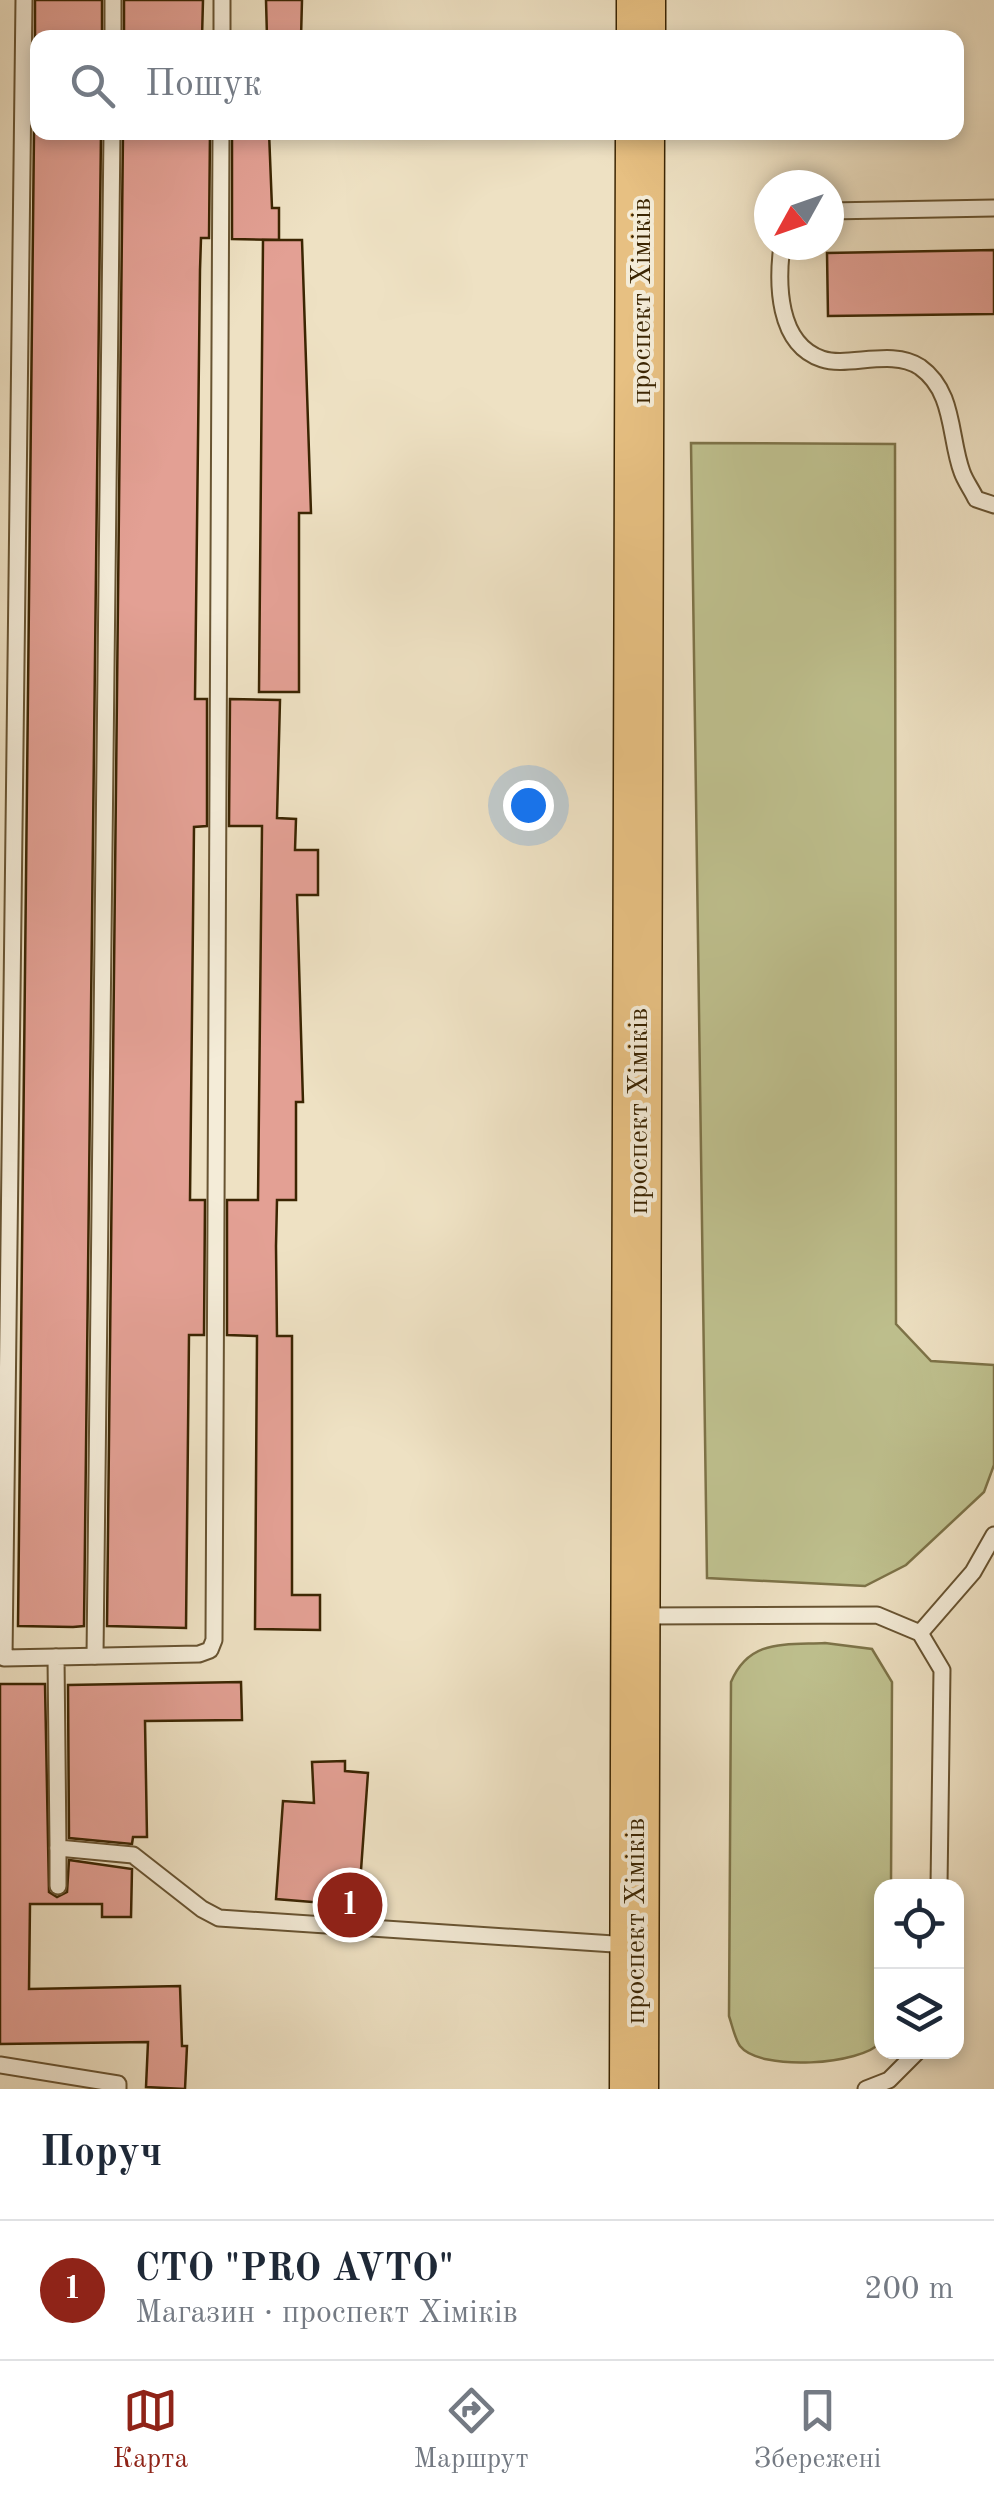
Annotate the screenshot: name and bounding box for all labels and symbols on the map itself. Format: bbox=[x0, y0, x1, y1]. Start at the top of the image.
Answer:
north arrow bbox=[754, 170, 844, 260]
street label: проспект Хіміків bbox=[629, 198, 657, 404]
your location bbox=[503, 780, 554, 831]
street label: проспект Хіміків bbox=[626, 1008, 654, 1214]
street label: проспект Хіміків bbox=[623, 1818, 651, 2024]
pin: 1 bbox=[318, 1868, 382, 1942]

